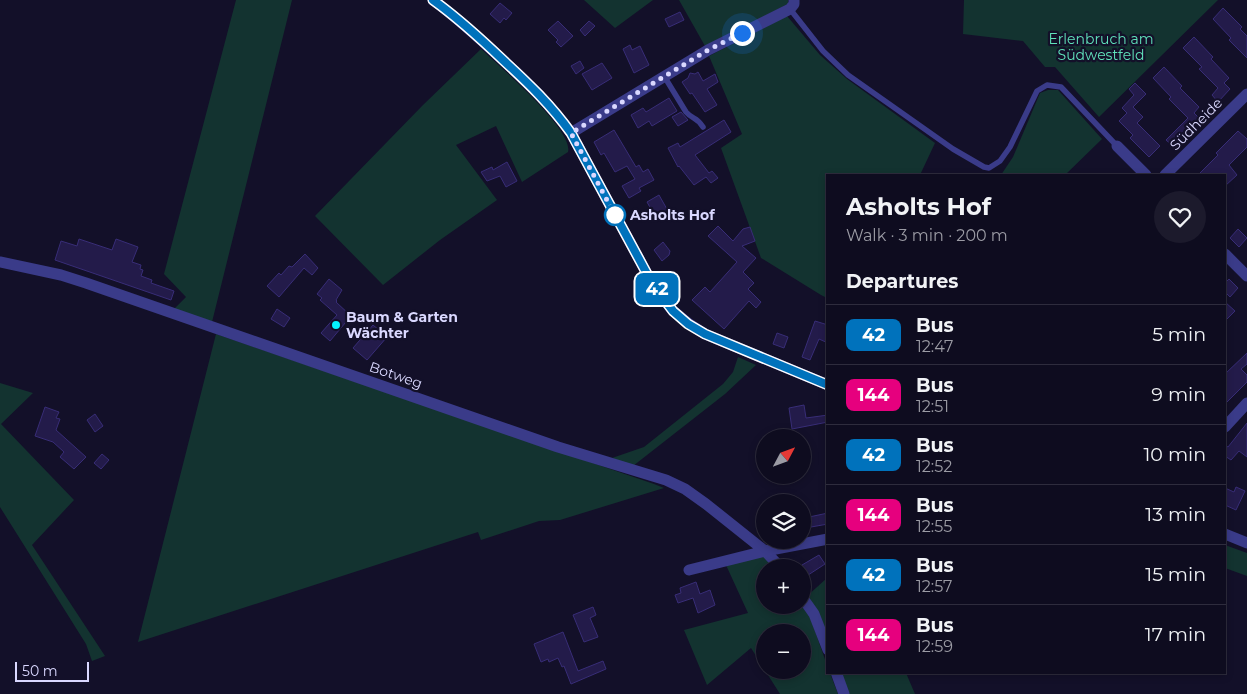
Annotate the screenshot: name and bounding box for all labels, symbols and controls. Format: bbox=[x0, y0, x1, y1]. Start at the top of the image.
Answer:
your location bbox=[730, 21, 755, 46]
park label: Erlenbruch am Südwestfeld bbox=[1048, 30, 1154, 64]
street label: Südheide bbox=[1166, 94, 1226, 154]
button: heart bbox=[1154, 191, 1206, 243]
text: Asholts Hof bbox=[846, 192, 991, 221]
marker: Asholts Hof bbox=[604, 204, 626, 226]
place label: Asholts Hof bbox=[629, 206, 715, 224]
text: Walk · 3 min · 200 m bbox=[846, 226, 1008, 245]
text: Departures bbox=[846, 270, 958, 293]
line badge: 42 bbox=[634, 273, 680, 305]
text: 42 bbox=[645, 278, 669, 300]
place label: Baum & Garten Wächter bbox=[346, 308, 458, 342]
text: Bus bbox=[916, 314, 954, 337]
marker: Baum & Garten Wächter bbox=[330, 319, 342, 331]
text: 5 min bbox=[1152, 323, 1206, 346]
text: 42 bbox=[862, 324, 885, 346]
text: 12:47 bbox=[916, 337, 953, 356]
street label: Botweg bbox=[367, 358, 425, 392]
text: Bus bbox=[916, 374, 954, 397]
text: 9 min bbox=[1151, 383, 1206, 406]
text: 144 bbox=[858, 384, 889, 406]
text: 12:51 bbox=[916, 397, 949, 416]
north arrow bbox=[756, 429, 811, 484]
map controls bbox=[756, 429, 811, 679]
text: Bus bbox=[916, 434, 954, 457]
text: 10 min bbox=[1143, 443, 1206, 466]
text: 42 bbox=[862, 444, 885, 466]
text: 12:52 bbox=[916, 457, 952, 476]
button: layers bbox=[756, 494, 811, 549]
text: Bus bbox=[916, 494, 954, 517]
text: 13 min bbox=[1145, 503, 1206, 526]
text: 144 bbox=[858, 504, 889, 526]
text: 12:55 bbox=[916, 517, 952, 536]
text: Bus bbox=[916, 554, 954, 577]
button: + bbox=[756, 559, 811, 614]
text: 15 min bbox=[1145, 563, 1206, 586]
text: 42 bbox=[862, 564, 885, 586]
text: 12:57 bbox=[916, 577, 953, 596]
text: Bus bbox=[916, 614, 954, 637]
text: 17 min bbox=[1145, 623, 1206, 646]
button: − bbox=[756, 624, 811, 679]
text: 144 bbox=[858, 624, 889, 646]
text: 12:59 bbox=[916, 637, 953, 656]
scale bar bbox=[15, 659, 89, 682]
text: 50 m bbox=[22, 662, 58, 680]

